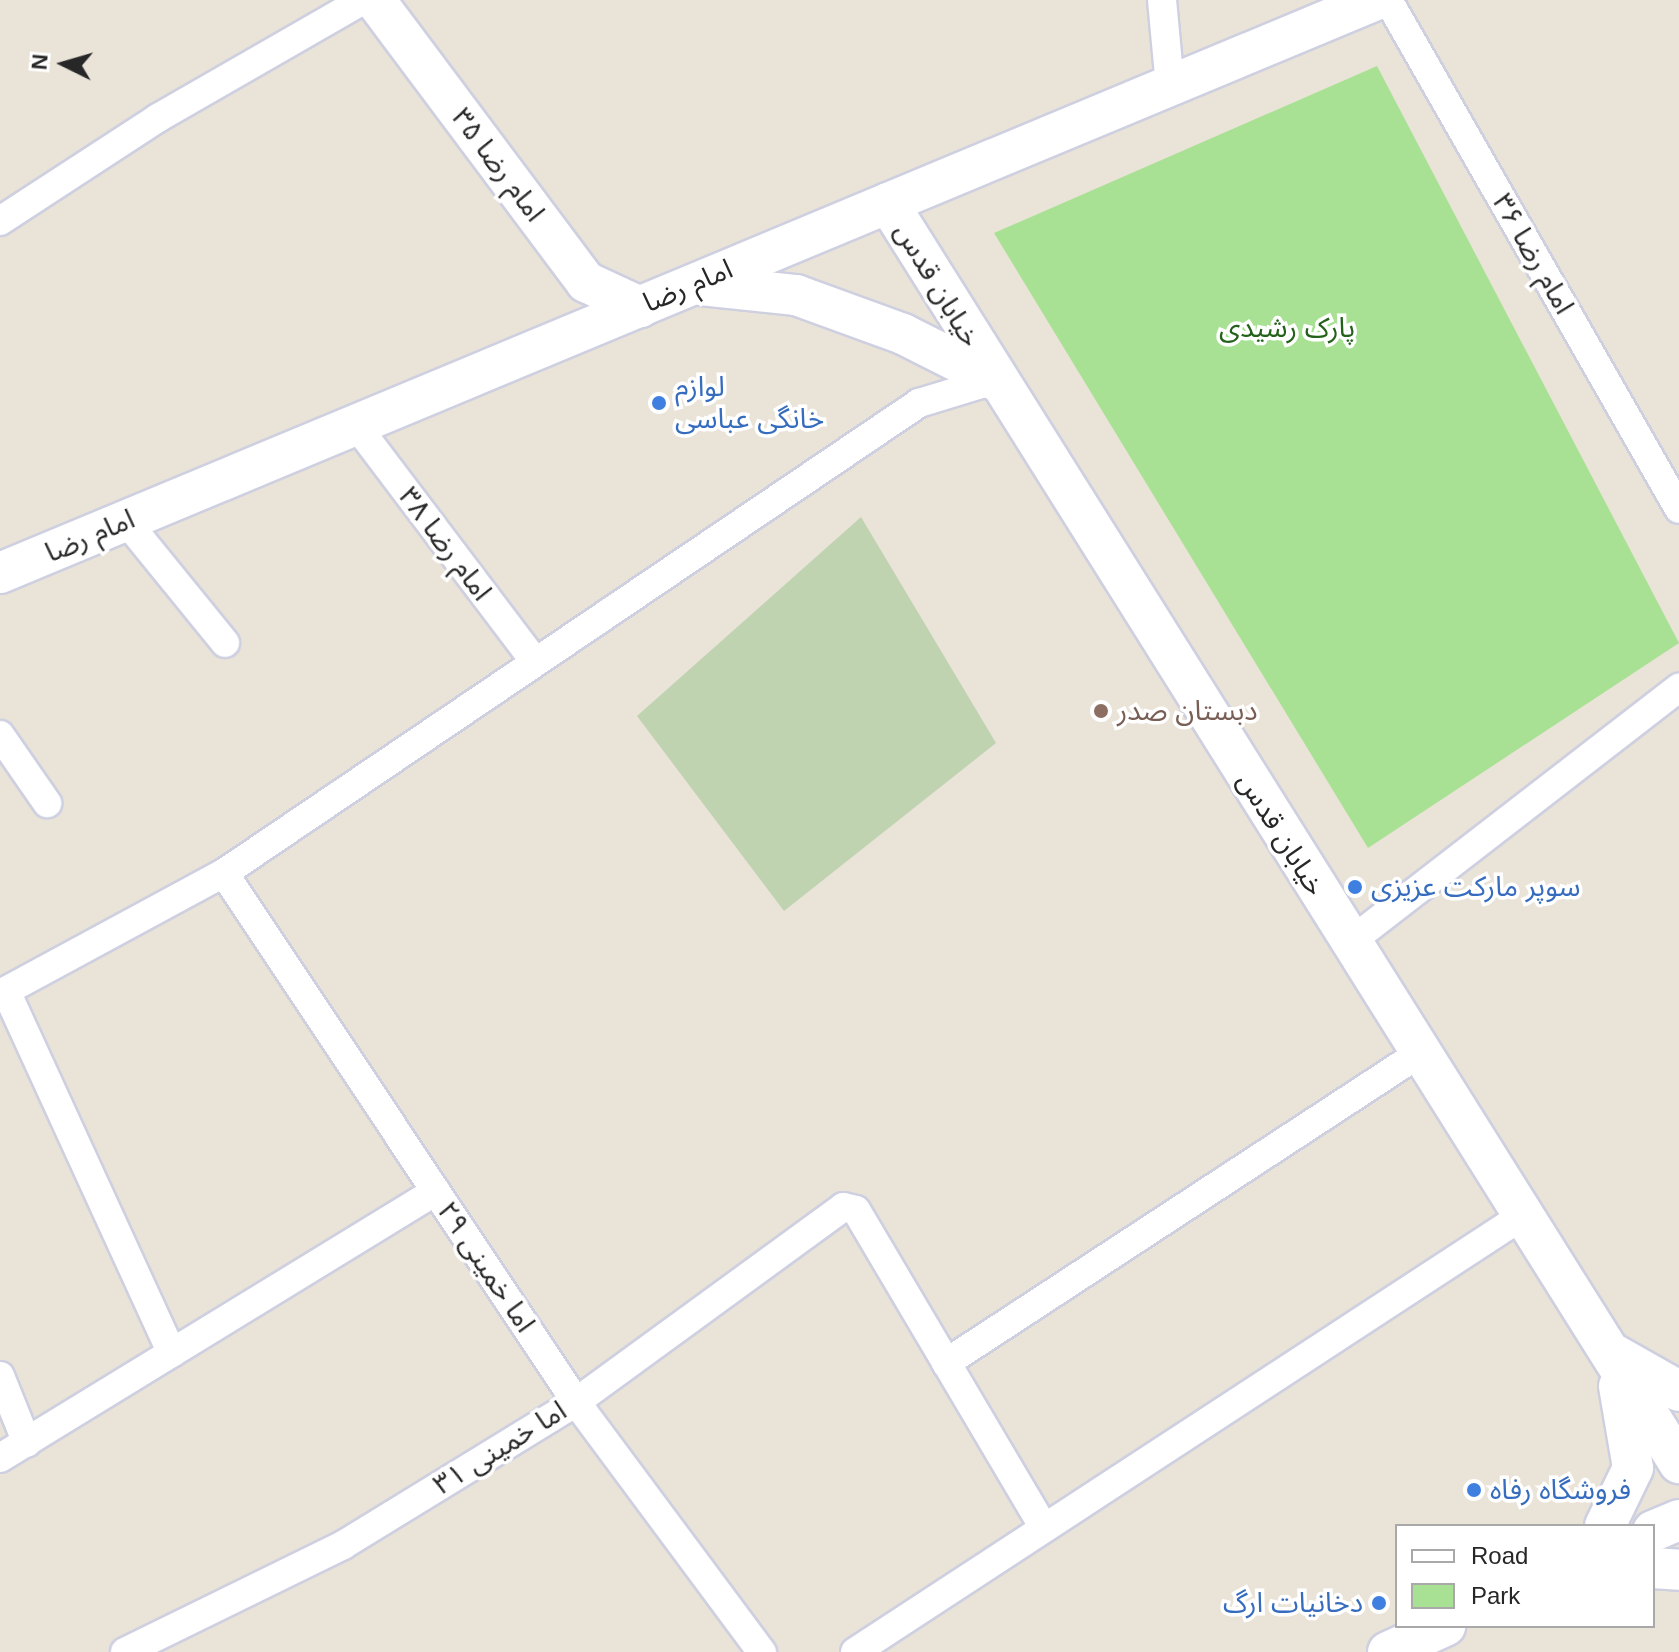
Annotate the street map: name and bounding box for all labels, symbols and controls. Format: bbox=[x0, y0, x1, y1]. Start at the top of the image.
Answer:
north arrow bbox=[24, 24, 104, 104]
text: N bbox=[26, 53, 53, 71]
street label: امام رضا ۳۵ bbox=[444, 102, 552, 228]
street label: امام رضا ۳۶ bbox=[1485, 188, 1581, 320]
street label: خیابان قدس bbox=[887, 217, 987, 353]
street label: امام رضا bbox=[638, 252, 738, 320]
park label: پارک رشیدی bbox=[1219, 311, 1355, 345]
place label: لوازم خانگی عباسی bbox=[675, 370, 824, 436]
marker: لوازم خانگی عباسی bbox=[650, 394, 668, 412]
street label: امام رضا ۳۸ bbox=[391, 481, 499, 607]
street label: امام رضا bbox=[40, 502, 140, 570]
place label: دبستان صدر bbox=[1117, 694, 1258, 728]
marker: دبستان صدر bbox=[1092, 702, 1110, 720]
street label: خیابان قدس bbox=[1230, 766, 1332, 902]
place label: سوپر مارکت عزیزی bbox=[1371, 870, 1580, 904]
marker: سوپر مارکت عزیزی bbox=[1346, 878, 1364, 896]
street label: اما خمینی ٢٩ bbox=[430, 1195, 542, 1339]
street label: اما خمینی ٣١ bbox=[427, 1394, 573, 1502]
place label: فروشگاه رفاه bbox=[1490, 1473, 1631, 1507]
marker: فروشگاه رفاه bbox=[1465, 1481, 1483, 1499]
legend bbox=[1395, 1524, 1655, 1628]
text: Road bbox=[1471, 1542, 1528, 1569]
text: Park bbox=[1471, 1582, 1520, 1609]
place label: دخانیات ارگ bbox=[1223, 1586, 1363, 1620]
marker: دخانیات ارگ bbox=[1370, 1594, 1388, 1612]

